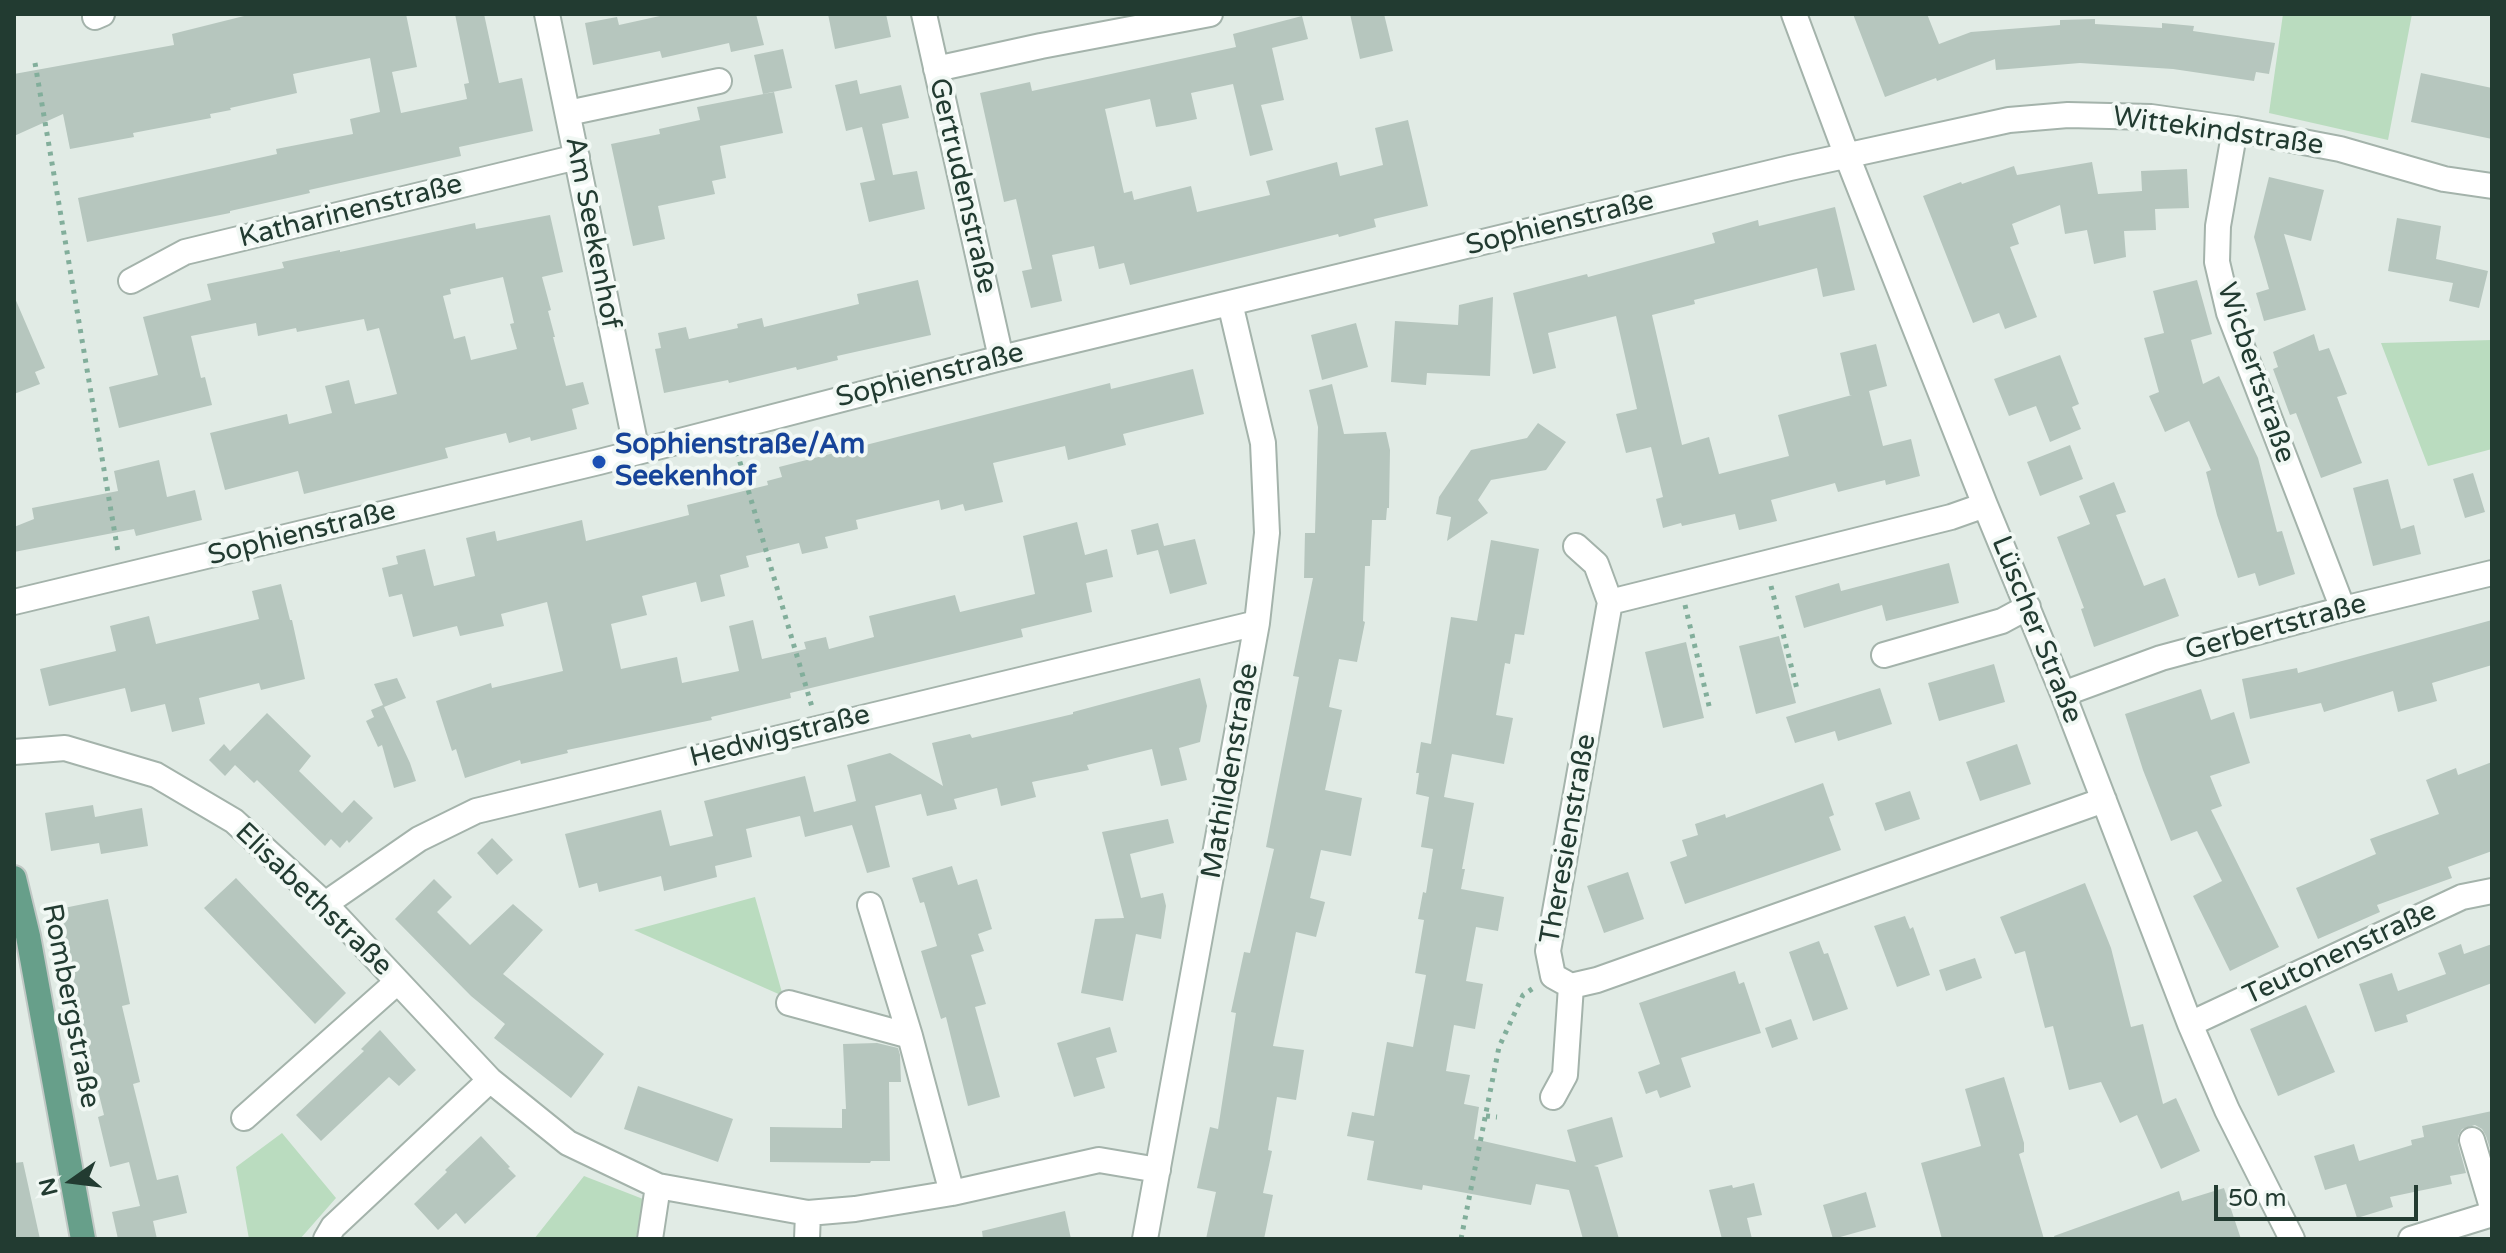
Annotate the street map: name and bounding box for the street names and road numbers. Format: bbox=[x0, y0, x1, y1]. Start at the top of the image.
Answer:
street label: Gertrudenstraße bbox=[921, 75, 1003, 297]
street label: Wittekindstraße bbox=[2111, 101, 2325, 163]
street label: Am Seekenhof bbox=[557, 134, 627, 332]
street label: Katharinenstraße bbox=[236, 168, 466, 256]
street label: Sophienstraße bbox=[1463, 184, 1657, 264]
street label: Wicbertstraße bbox=[2208, 279, 2302, 467]
street label: Sophienstraße bbox=[833, 336, 1027, 416]
street label: Sophienstraße bbox=[205, 494, 399, 574]
street label: Lüscher Straße bbox=[1983, 531, 2089, 729]
street label: Gerbertstraße bbox=[2182, 588, 2370, 668]
street label: Mathildenstraße bbox=[1196, 661, 1266, 881]
street label: Hedwigstraße bbox=[686, 698, 874, 776]
street label: Theresienstraße bbox=[1534, 731, 1604, 947]
street label: Elisabethstraße bbox=[227, 817, 399, 983]
street label: Teutonenstraße bbox=[2238, 895, 2442, 1013]
street label: Rombergstraße bbox=[34, 901, 106, 1111]

